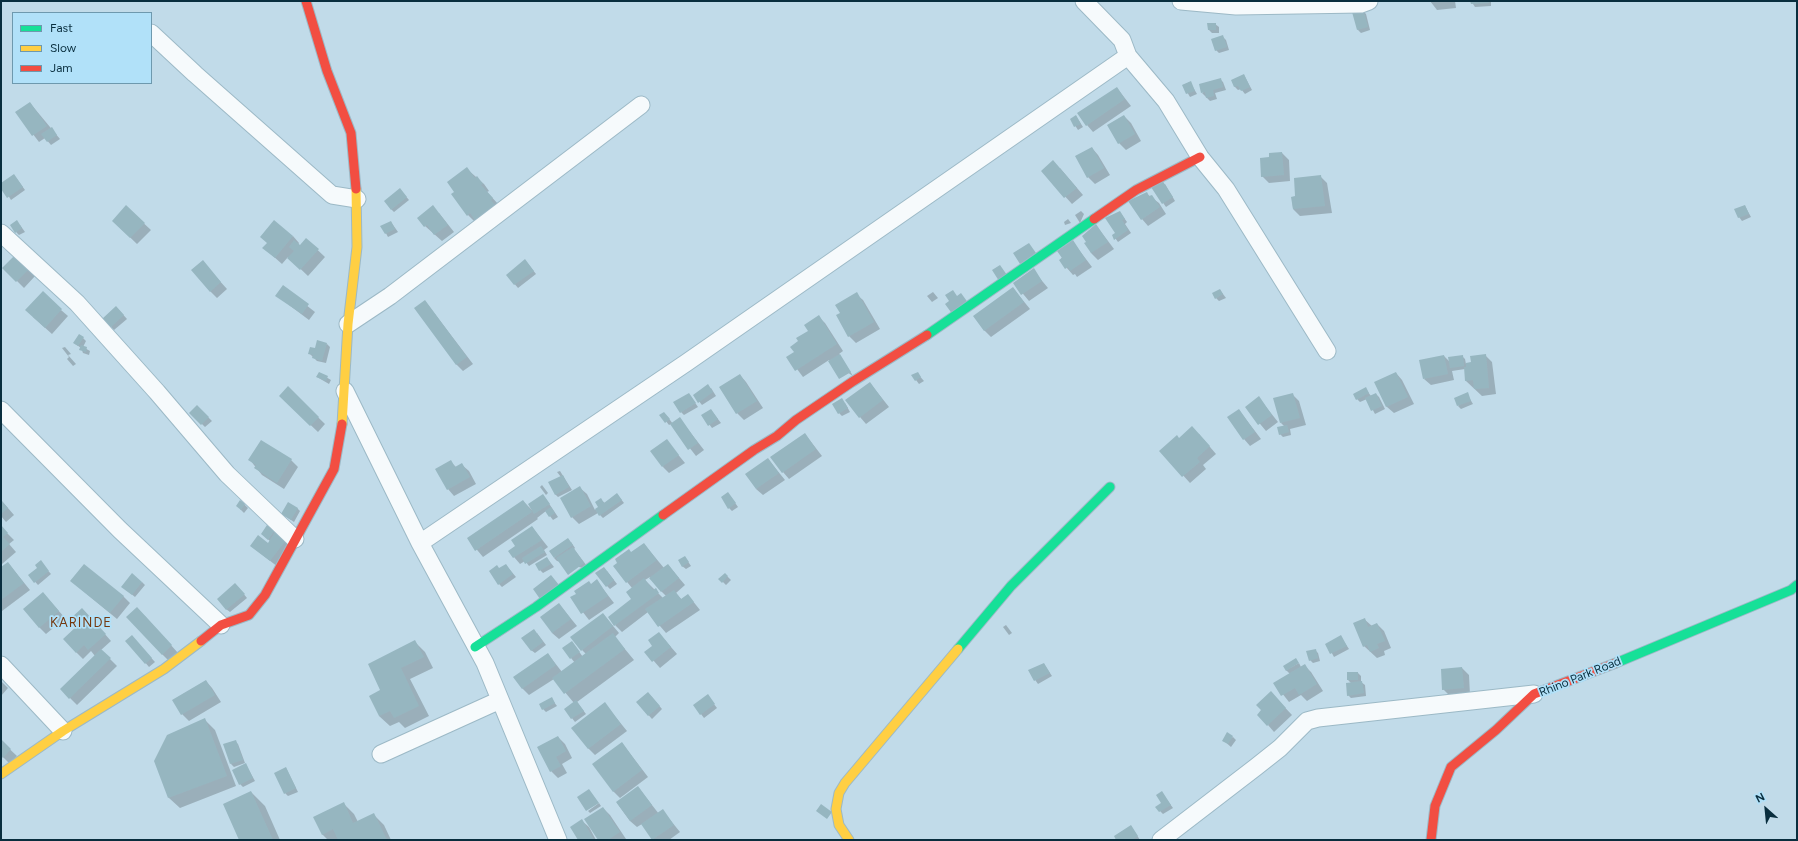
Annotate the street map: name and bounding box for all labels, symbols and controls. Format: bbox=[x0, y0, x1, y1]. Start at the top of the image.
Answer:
legend bbox=[12, 12, 152, 84]
text: Fast bbox=[50, 21, 73, 35]
text: Slow bbox=[50, 41, 76, 55]
text: Jam bbox=[50, 61, 73, 75]
district label: KARINDE bbox=[50, 615, 112, 631]
street label: Rhino Park Road bbox=[1537, 654, 1623, 700]
north arrow bbox=[1746, 789, 1786, 829]
text: N bbox=[1754, 790, 1767, 806]

